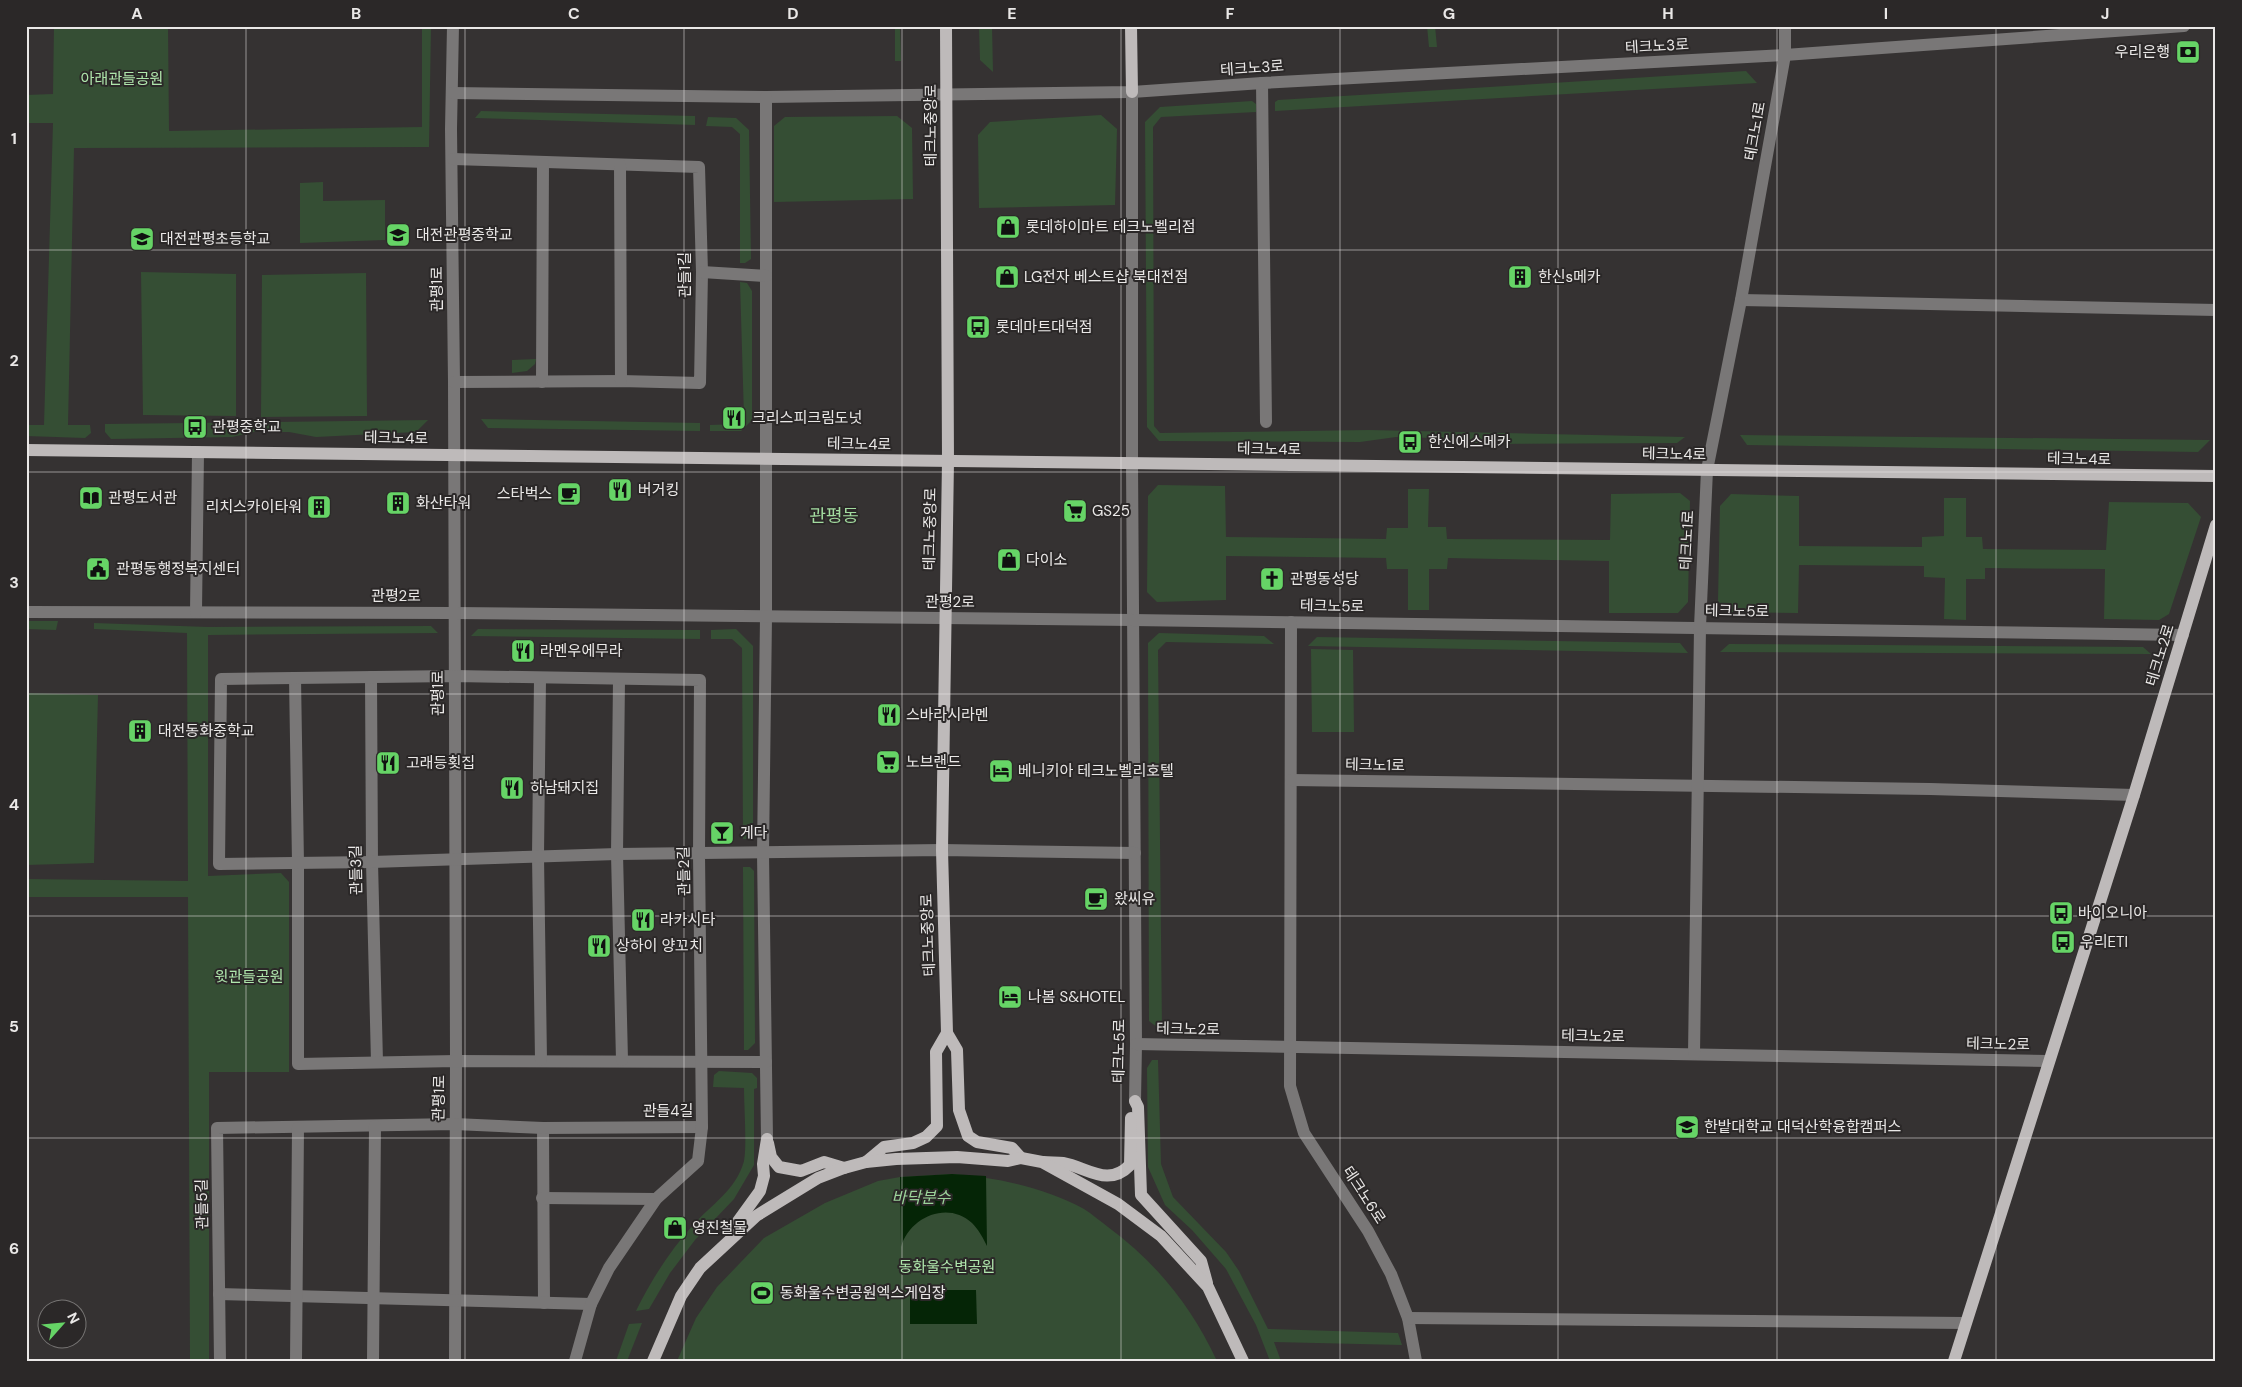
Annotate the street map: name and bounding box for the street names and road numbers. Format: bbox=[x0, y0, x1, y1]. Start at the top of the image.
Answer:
street label: 테크노3로 bbox=[1624, 34, 1690, 58]
street label: 테크노3로 bbox=[1219, 56, 1285, 80]
street label: 테크노중앙로 bbox=[921, 84, 941, 166]
street label: 테크노1로 bbox=[1740, 100, 1770, 162]
street label: 관들1길 bbox=[675, 252, 695, 298]
street label: 관평1로 bbox=[427, 266, 447, 312]
street label: 테크노4로 bbox=[364, 427, 428, 449]
street label: 테크노4로 bbox=[827, 433, 891, 455]
street label: 테크노4로 bbox=[1237, 438, 1301, 460]
street label: 테크노4로 bbox=[1642, 443, 1706, 465]
street label: 테크노4로 bbox=[2047, 448, 2111, 470]
street label: 테크노중앙로 bbox=[919, 487, 941, 571]
street label: 테크노1로 bbox=[1675, 510, 1699, 570]
street label: 관평2로 bbox=[371, 586, 421, 606]
street label: 관평2로 bbox=[925, 592, 975, 612]
street label: 테크노5로 bbox=[1300, 595, 1364, 617]
street label: 테크노5로 bbox=[1705, 600, 1769, 622]
street label: 테크노2로 bbox=[2141, 622, 2179, 688]
street label: 관평1로 bbox=[428, 670, 448, 716]
street label: 테크노1로 bbox=[1345, 754, 1405, 776]
street label: 관들3길 bbox=[346, 845, 366, 895]
street label: 관들2길 bbox=[674, 846, 694, 896]
street label: 테크노중앙로 bbox=[917, 893, 939, 977]
street label: 테크노2로 bbox=[1156, 1018, 1220, 1040]
street label: 테크노5로 bbox=[1108, 1019, 1130, 1083]
street label: 테크노2로 bbox=[1561, 1025, 1625, 1047]
street label: 테크노2로 bbox=[1966, 1033, 2030, 1055]
street label: 관평1로 bbox=[429, 1075, 449, 1121]
street label: 관들4길 bbox=[643, 1101, 693, 1121]
street label: 테크노6로 bbox=[1338, 1162, 1390, 1228]
street label: 관들5길 bbox=[192, 1179, 212, 1229]

